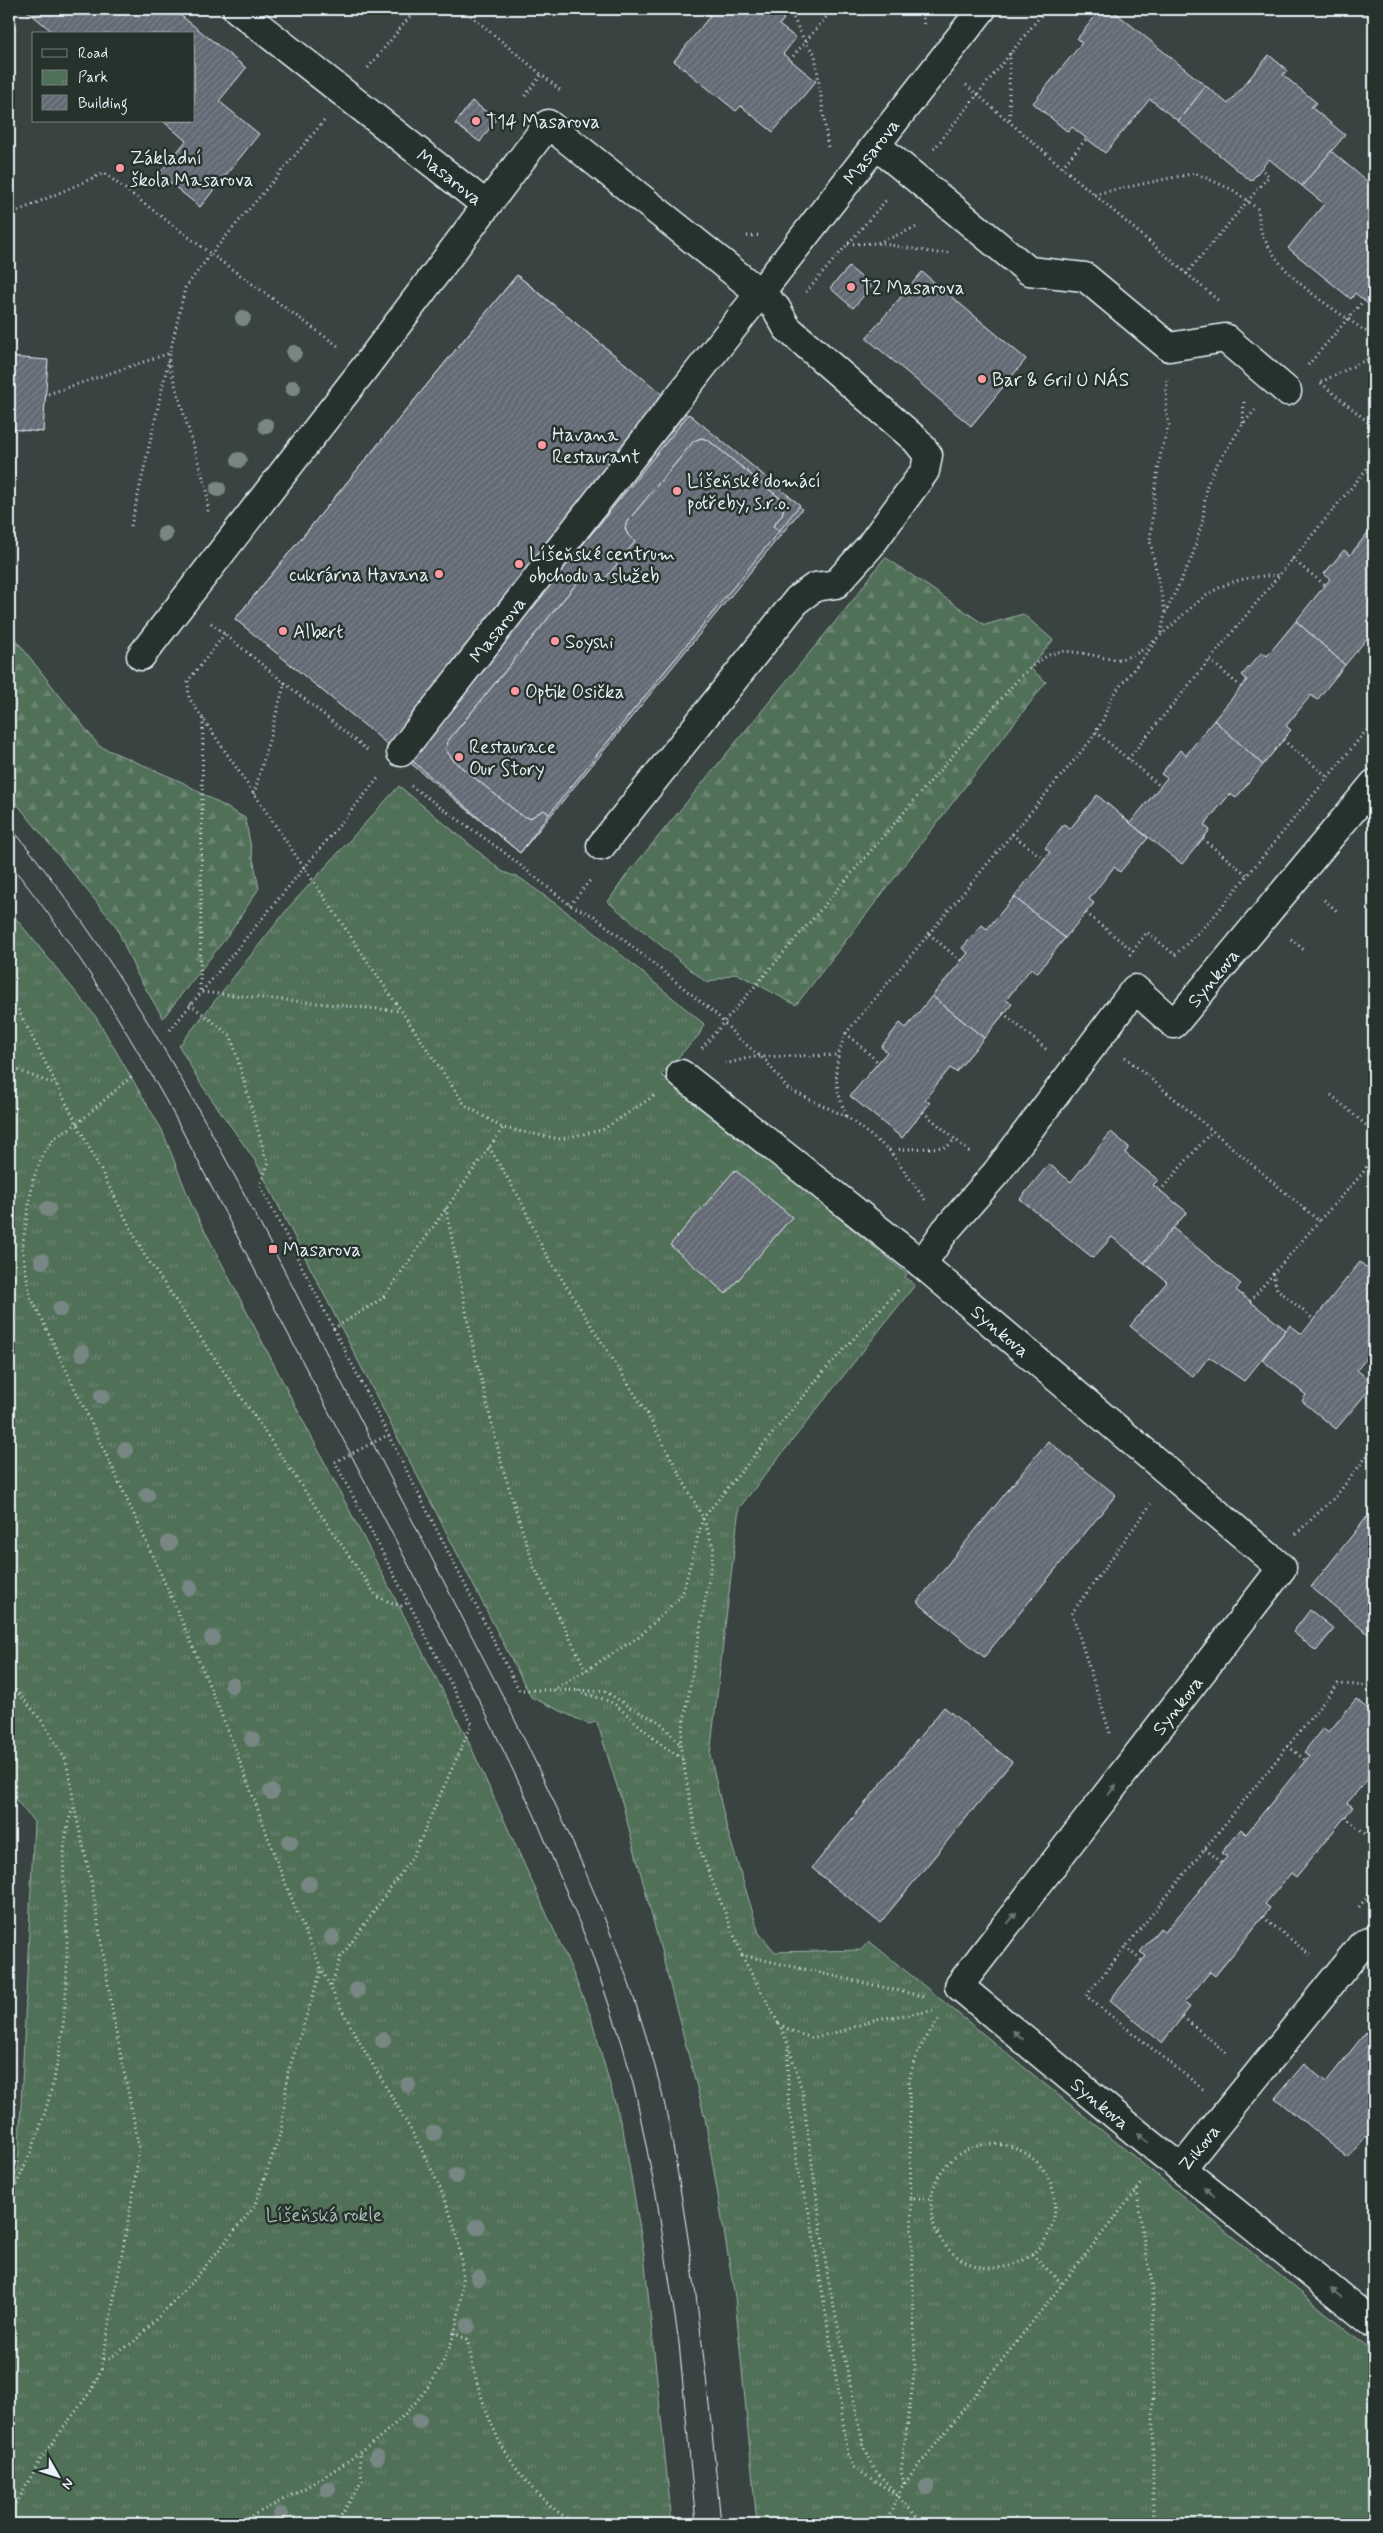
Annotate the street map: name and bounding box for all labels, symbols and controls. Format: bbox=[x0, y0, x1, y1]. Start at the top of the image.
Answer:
legend bbox=[32, 32, 195, 122]
text: Road bbox=[78, 44, 108, 64]
text: Park bbox=[78, 68, 108, 88]
text: Building bbox=[78, 94, 128, 115]
place label: T14 Masarova bbox=[486, 110, 600, 135]
street label: Masarova bbox=[838, 114, 906, 191]
marker: T14 Masarova bbox=[470, 115, 482, 127]
street label: Masarova bbox=[411, 144, 487, 212]
place label: Základní škola Masarova bbox=[130, 146, 254, 193]
marker: Základní škola Masarova bbox=[114, 162, 126, 174]
place label: T2 Masarova bbox=[861, 276, 964, 301]
marker: T2 Masarova bbox=[845, 281, 857, 293]
place label: Bar & Gril U NÁS bbox=[992, 367, 1129, 393]
marker: Bar & Gril U NÁS bbox=[976, 373, 988, 385]
place label: Havana Restaurant bbox=[552, 423, 640, 470]
marker: Havana Restaurant bbox=[536, 439, 548, 451]
place label: Líšeňské domácí potřeby, s.r.o. bbox=[687, 469, 821, 516]
marker: Líšeňské domácí potřeby, s.r.o. bbox=[671, 485, 683, 497]
place label: Líšeňské centrum obchodu a služeb bbox=[529, 542, 675, 589]
marker: Líšeňské centrum obchodu a služeb bbox=[513, 558, 525, 570]
place label: cukrárna Havana bbox=[289, 563, 429, 588]
marker: cukrárna Havana bbox=[433, 568, 445, 580]
street label: Masarova bbox=[464, 592, 532, 668]
place label: Albert bbox=[293, 620, 344, 645]
marker: Albert bbox=[277, 625, 289, 637]
place label: Soyshi bbox=[565, 630, 614, 655]
marker: Soyshi bbox=[549, 635, 561, 647]
place label: Optik Osička bbox=[525, 680, 625, 705]
marker: Optik Osička bbox=[509, 685, 521, 697]
place label: Restaurace Our Story bbox=[469, 735, 556, 782]
marker: Restaurace Our Story bbox=[453, 751, 465, 763]
street label: Synkova bbox=[1182, 944, 1246, 1013]
place label: Masarova bbox=[283, 1238, 361, 1263]
marker: Masarova bbox=[267, 1243, 279, 1255]
street label: Synkova bbox=[965, 1300, 1034, 1364]
street label: Synkova bbox=[1147, 1671, 1209, 1741]
one-way arrow bbox=[1106, 1784, 1117, 1797]
one-way arrow bbox=[1006, 1912, 1017, 1925]
one-way arrow bbox=[1012, 2029, 1025, 2040]
street label: Synkova bbox=[1065, 2072, 1134, 2136]
street label: Zikova bbox=[1173, 2119, 1226, 2177]
one-way arrow bbox=[1137, 2133, 1150, 2144]
one-way arrow bbox=[1203, 2186, 1216, 2197]
park label: Líšeňská rokle bbox=[266, 2203, 382, 2228]
one-way arrow bbox=[1330, 2288, 1343, 2299]
north arrow bbox=[32, 2450, 82, 2500]
text: N bbox=[57, 2474, 77, 2493]

